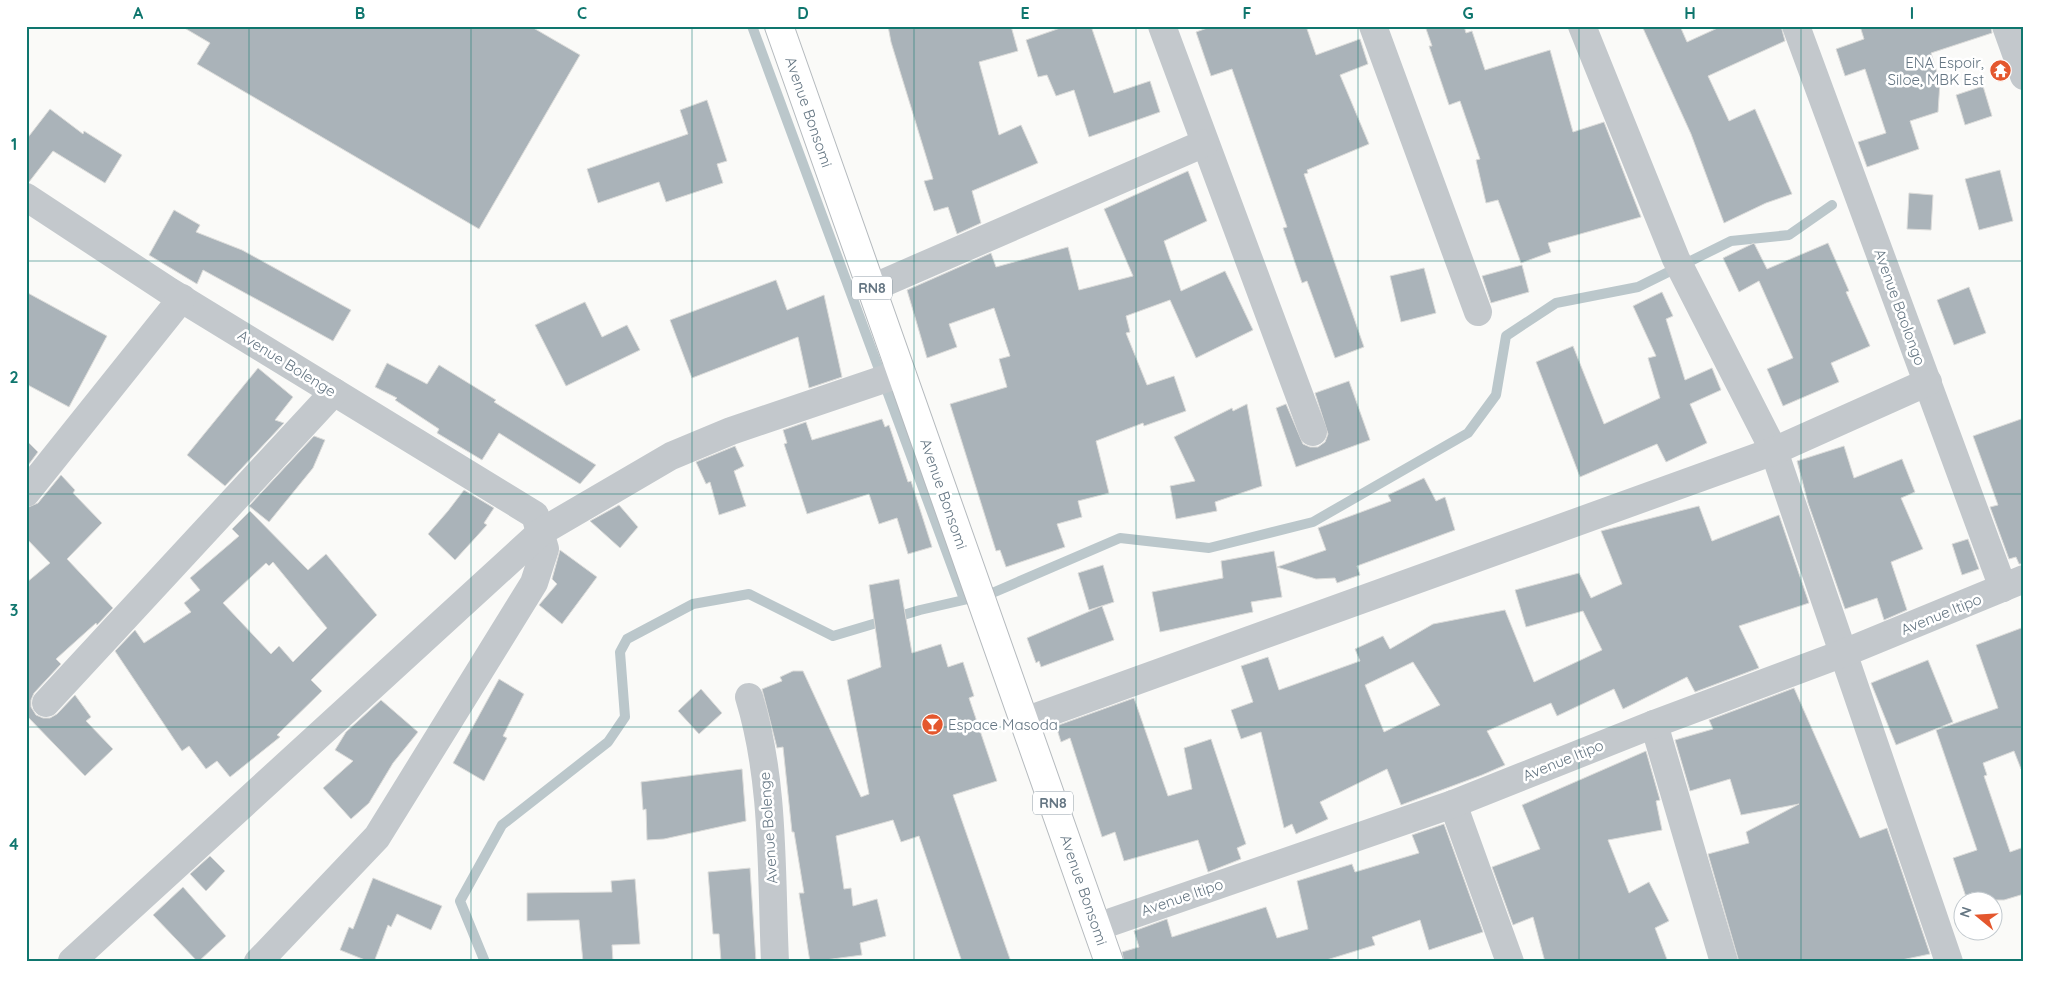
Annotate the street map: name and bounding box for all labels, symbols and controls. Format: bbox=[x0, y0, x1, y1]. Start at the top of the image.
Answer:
text: A bbox=[133, 3, 144, 23]
text: B bbox=[355, 3, 365, 23]
text: C bbox=[577, 3, 587, 23]
text: D bbox=[797, 3, 809, 23]
text: E bbox=[1020, 3, 1030, 23]
text: F bbox=[1243, 3, 1252, 23]
text: G bbox=[1462, 3, 1474, 23]
text: H bbox=[1684, 3, 1696, 23]
text: I bbox=[1910, 3, 1914, 23]
place label: ENA Espoir, Siloe, MBK Est bbox=[1887, 53, 1984, 89]
street label: Avenue Bonsomi bbox=[781, 54, 837, 170]
temple icon: ENA Espoir, Siloe, MBK Est bbox=[1988, 59, 2012, 83]
text: 1 bbox=[11, 134, 17, 154]
street label: Avenue Baolongo bbox=[1870, 246, 1930, 368]
road number: RN8 bbox=[852, 276, 892, 300]
street label: Avenue Bolenge bbox=[234, 325, 340, 401]
text: 2 bbox=[9, 367, 19, 387]
street label: Avenue Bonsomi bbox=[916, 436, 972, 552]
street label: Avenue Itipo bbox=[1898, 589, 1984, 639]
text: 3 bbox=[10, 600, 18, 620]
bar icon: Espace Masoda bbox=[920, 712, 944, 736]
place label: Espace Masoda bbox=[948, 715, 1058, 734]
street label: Avenue Itipo bbox=[1520, 735, 1606, 785]
street label: Avenue Bolenge bbox=[755, 771, 781, 885]
road number: RN8 bbox=[1033, 791, 1073, 814]
street label: Avenue Bonsomi bbox=[1056, 832, 1112, 948]
text: 4 bbox=[9, 834, 19, 854]
street label: Avenue Itipo bbox=[1138, 874, 1226, 920]
north arrow bbox=[1952, 890, 2002, 940]
text: N bbox=[1955, 904, 1976, 920]

